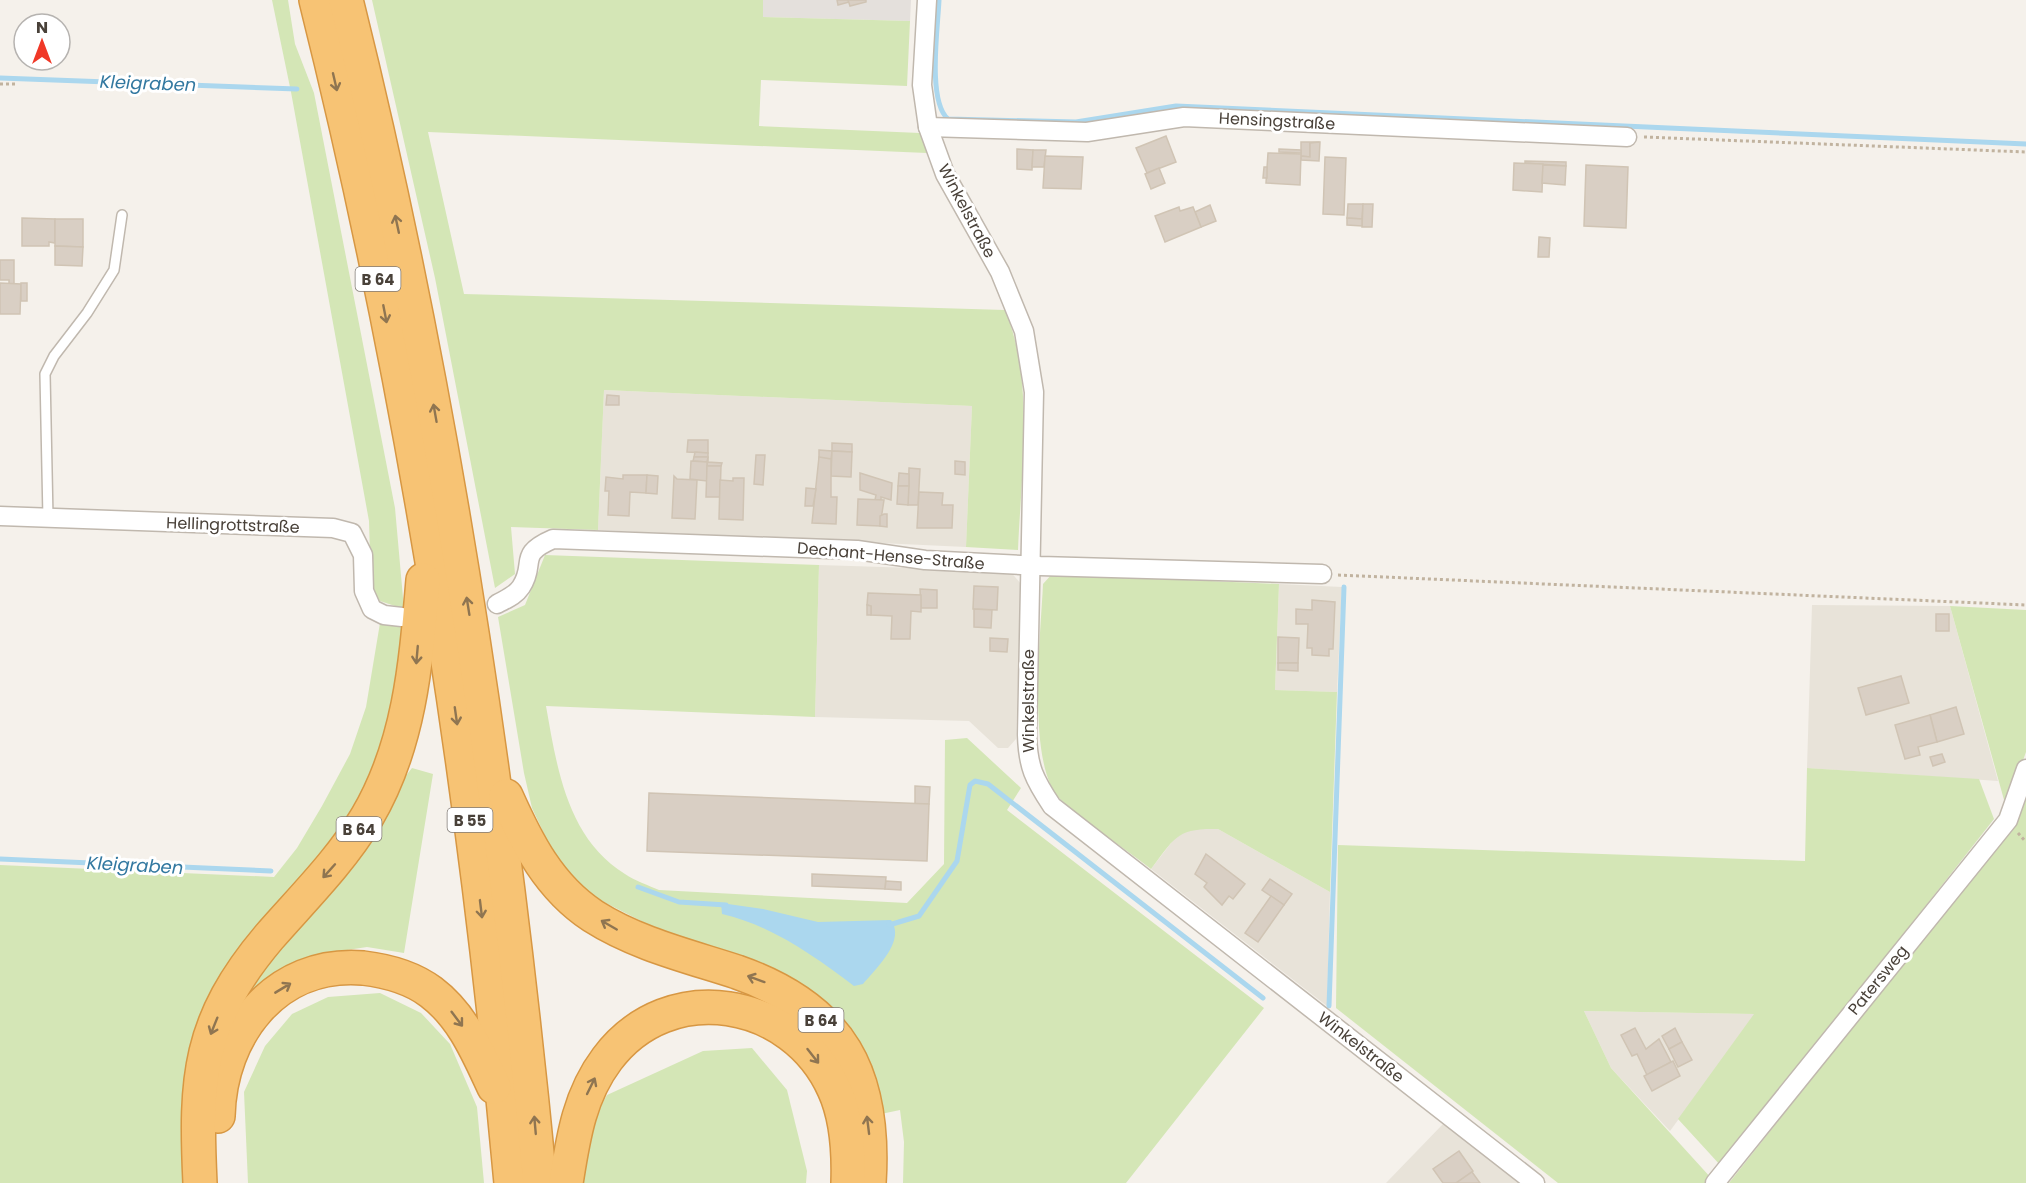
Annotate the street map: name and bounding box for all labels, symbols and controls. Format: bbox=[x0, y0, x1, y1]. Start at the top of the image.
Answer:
north arrow bbox=[12, 12, 72, 72]
text: N bbox=[36, 16, 48, 39]
water label: Kleigraben bbox=[99, 69, 197, 97]
one-way arrow bbox=[330, 72, 342, 91]
street label: Hensingstraße bbox=[1218, 106, 1336, 136]
street label: Winkelstraße bbox=[933, 160, 1002, 262]
one-way arrow bbox=[390, 215, 402, 234]
road number: B 64 bbox=[356, 267, 400, 291]
one-way arrow bbox=[380, 303, 391, 323]
one-way arrow bbox=[429, 404, 440, 424]
street label: Hellingrottstraße bbox=[166, 511, 300, 539]
street label: Dechant-Hense-Straße bbox=[796, 536, 986, 576]
one-way arrow bbox=[463, 596, 474, 616]
one-way arrow bbox=[411, 644, 422, 664]
street label: Winkelstraße bbox=[1017, 649, 1040, 753]
one-way arrow bbox=[451, 706, 462, 725]
road number: B 55 bbox=[448, 808, 492, 832]
road number: B 64 bbox=[336, 817, 382, 841]
water label: Kleigraben bbox=[86, 850, 184, 880]
one-way arrow bbox=[322, 863, 336, 878]
one-way arrow bbox=[476, 899, 487, 919]
one-way arrow bbox=[601, 919, 618, 931]
street label: Patersweg bbox=[1843, 940, 1913, 1020]
one-way arrow bbox=[747, 973, 766, 984]
one-way arrow bbox=[274, 982, 291, 994]
street label: Winkelstraße bbox=[1313, 1006, 1409, 1088]
road number: B 64 bbox=[798, 1008, 844, 1032]
one-way arrow bbox=[450, 1011, 463, 1027]
one-way arrow bbox=[207, 1017, 218, 1035]
one-way arrow bbox=[807, 1048, 820, 1064]
one-way arrow bbox=[585, 1078, 597, 1096]
one-way arrow bbox=[529, 1115, 540, 1135]
one-way arrow bbox=[863, 1115, 874, 1135]

